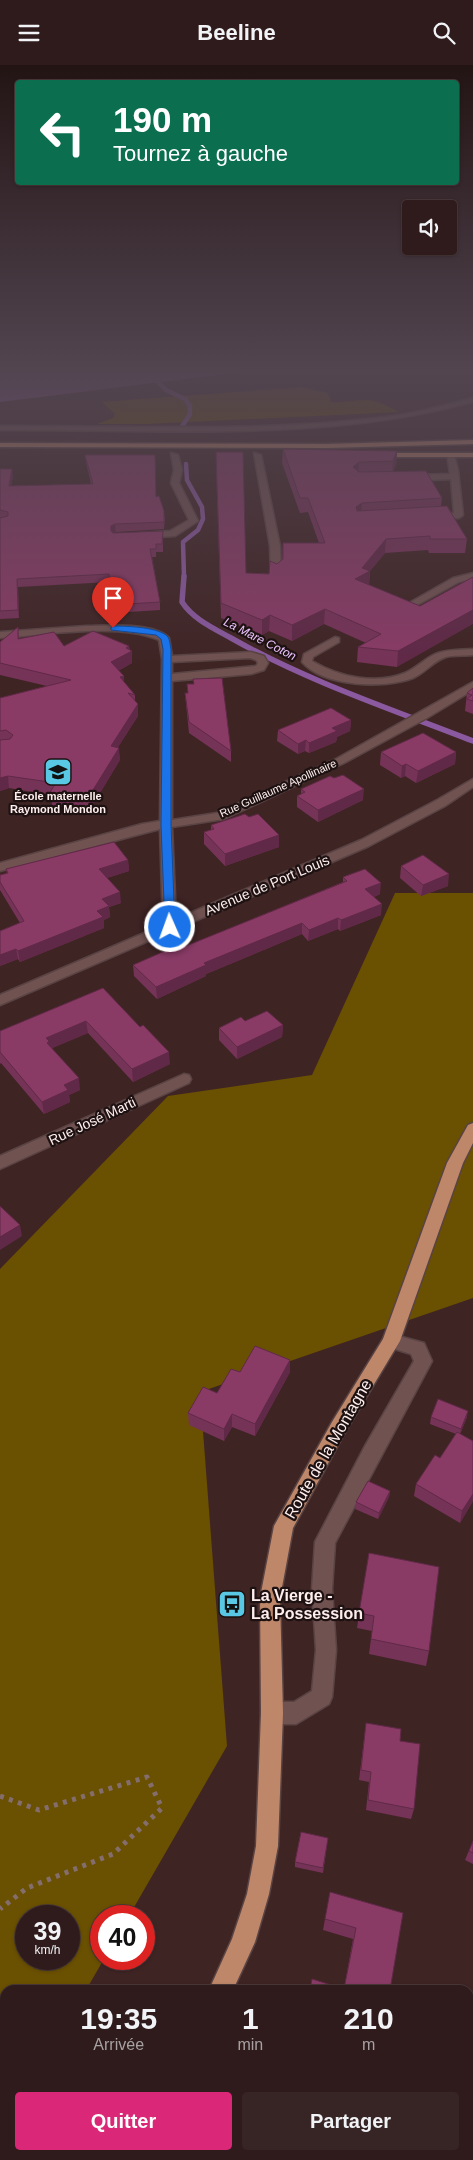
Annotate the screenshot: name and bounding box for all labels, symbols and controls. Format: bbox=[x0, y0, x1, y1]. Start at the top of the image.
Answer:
icon: menu bbox=[15, 19, 43, 47]
icon: search bbox=[430, 19, 458, 47]
text: Beeline bbox=[197, 20, 276, 45]
icon: left bbox=[30, 100, 95, 165]
text: 190 m bbox=[113, 100, 212, 139]
text: Tournez à gauche bbox=[113, 141, 288, 166]
map controls bbox=[402, 200, 457, 255]
button: sound bbox=[402, 200, 457, 255]
pin bbox=[92, 577, 134, 628]
icon: arrive bbox=[99, 584, 127, 612]
water label: La Mare Coton bbox=[221, 615, 299, 663]
school or university icon: École maternelle Raymond Mondon bbox=[43, 757, 73, 787]
street label: Rue Guillaume Apollinaire bbox=[218, 757, 338, 819]
place label: École maternelle Raymond Mondon bbox=[10, 790, 106, 815]
street label: Avenue de Port Louis bbox=[202, 852, 332, 918]
position arrow bbox=[143, 900, 195, 952]
street label: Rue José Marti bbox=[46, 1094, 138, 1148]
street label: Route de la Montagne bbox=[281, 1376, 375, 1521]
place label: La Vierge - La Possession bbox=[251, 1587, 363, 1622]
bus stop icon: La Vierge - La Possession bbox=[217, 1589, 247, 1619]
speed limit sign: 40 bbox=[90, 1905, 155, 1970]
text: 39 bbox=[34, 1917, 61, 1945]
text: km/h bbox=[34, 1943, 61, 1957]
text: 19:35 bbox=[80, 2002, 157, 2035]
text: 1 bbox=[242, 2002, 259, 2035]
text: 210 bbox=[344, 2002, 394, 2035]
text: Arrivée bbox=[93, 2036, 144, 2053]
text: min bbox=[237, 2036, 263, 2053]
text: m bbox=[362, 2036, 375, 2053]
button: Quitter bbox=[15, 2092, 232, 2150]
button: Partager bbox=[242, 2092, 459, 2150]

